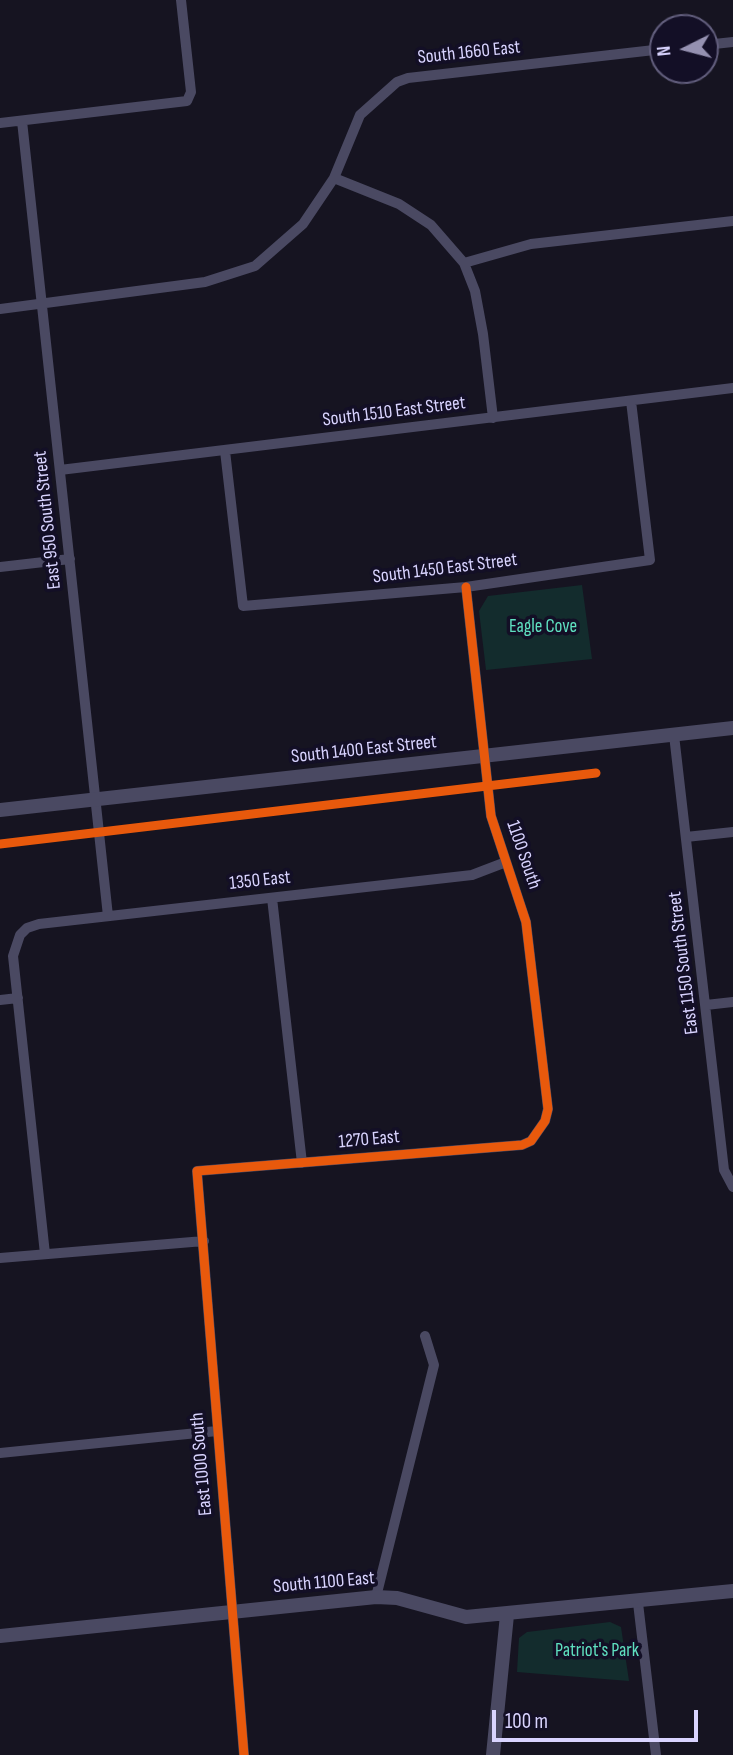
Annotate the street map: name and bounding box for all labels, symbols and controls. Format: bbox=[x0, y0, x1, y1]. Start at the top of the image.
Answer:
north arrow bbox=[649, 14, 719, 84]
street label: South 1660 East bbox=[417, 36, 521, 70]
text: N bbox=[653, 45, 677, 57]
street label: South 1510 East Street bbox=[321, 392, 467, 432]
street label: East 950 South Street bbox=[29, 450, 67, 590]
street label: South 1450 East Street bbox=[372, 549, 518, 589]
park label: Eagle Cove bbox=[509, 616, 577, 638]
street label: South 1400 East Street bbox=[290, 731, 438, 769]
street label: 1100 South bbox=[501, 818, 545, 892]
street label: 1350 East bbox=[228, 866, 292, 896]
street label: East 1150 South Street bbox=[664, 890, 704, 1036]
street label: 1270 East bbox=[338, 1126, 400, 1154]
street label: East 1000 South bbox=[186, 1411, 218, 1517]
street label: South 1100 East bbox=[272, 1567, 376, 1599]
park label: Patriot's Park bbox=[555, 1640, 639, 1662]
scale bar bbox=[495, 1696, 702, 1740]
text: 100 m bbox=[505, 1709, 548, 1734]

